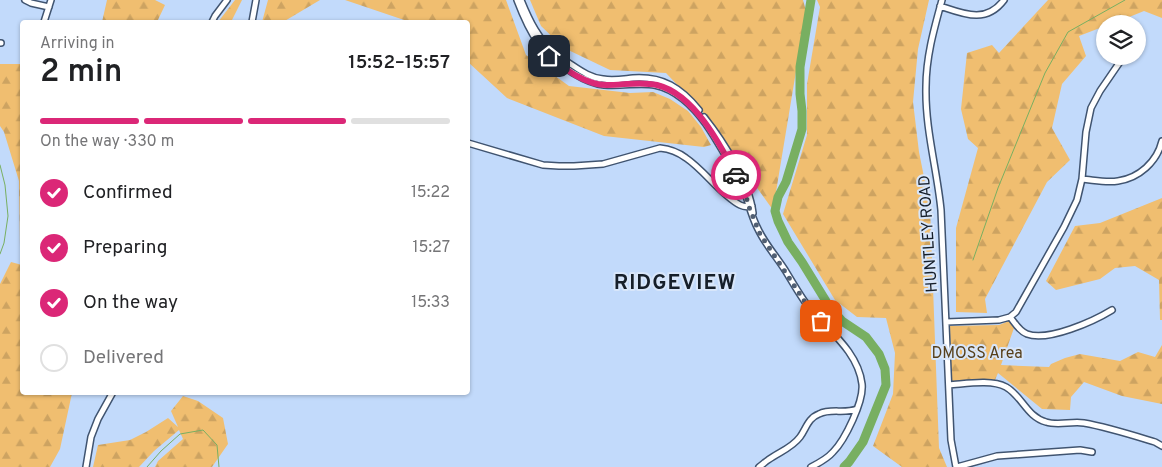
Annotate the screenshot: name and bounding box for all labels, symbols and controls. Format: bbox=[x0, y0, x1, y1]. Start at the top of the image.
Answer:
map controls bbox=[1096, 15, 1146, 65]
button: layers bbox=[1096, 15, 1146, 65]
text: Arriving in bbox=[40, 34, 115, 54]
pin bbox=[528, 35, 570, 77]
icon: home bbox=[535, 42, 563, 70]
text: 15:52–15:57 bbox=[348, 51, 450, 75]
text: 2 min bbox=[40, 53, 122, 93]
text: On the way · 330 m bbox=[40, 132, 174, 152]
courier bbox=[711, 150, 761, 200]
icon: car bbox=[722, 161, 750, 189]
street label: HUNTLEY ROAD bbox=[915, 175, 943, 293]
icon: check bbox=[40, 179, 68, 207]
text: Confirmed bbox=[83, 181, 173, 205]
text: 15:22 bbox=[411, 183, 450, 203]
icon: check bbox=[40, 234, 68, 262]
text: Preparing bbox=[83, 236, 167, 260]
text: 15:27 bbox=[413, 238, 450, 258]
district label: RIDGEVIEW bbox=[614, 270, 736, 297]
icon: check bbox=[40, 289, 68, 317]
text: On the way bbox=[83, 291, 178, 315]
text: 15:33 bbox=[411, 293, 450, 313]
pin bbox=[800, 300, 842, 342]
icon: bag bbox=[807, 307, 835, 335]
park label: DMOSS Area bbox=[931, 344, 1023, 364]
text: Delivered bbox=[83, 346, 164, 370]

